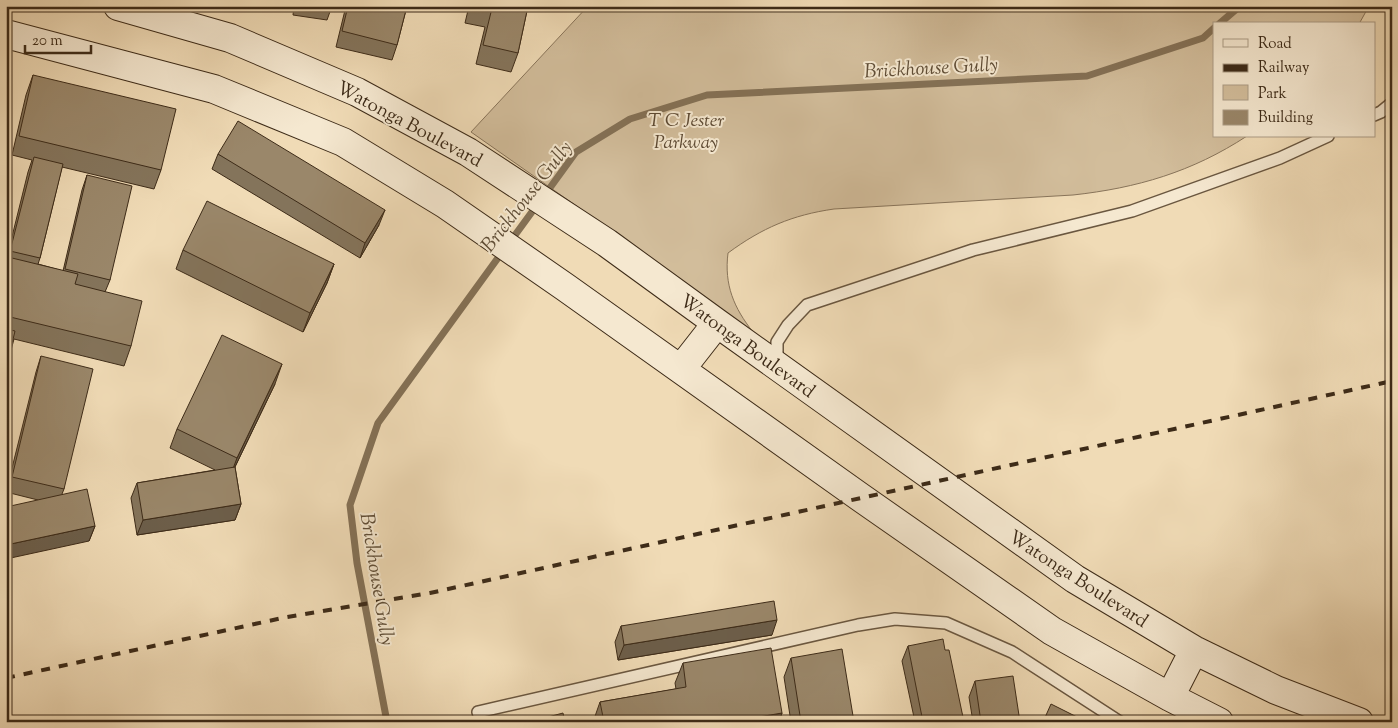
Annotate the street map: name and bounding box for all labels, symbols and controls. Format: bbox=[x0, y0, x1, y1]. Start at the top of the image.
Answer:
scale bar bbox=[25, 22, 91, 54]
legend bbox=[1213, 22, 1376, 138]
text: 20 m bbox=[32, 31, 63, 52]
text: Road bbox=[1258, 34, 1292, 55]
water label: Brickhouse Gully bbox=[864, 52, 999, 87]
text: Railway bbox=[1258, 58, 1310, 79]
street label: Watonga Boulevard bbox=[331, 75, 487, 175]
text: Park bbox=[1258, 84, 1287, 105]
park label: T C Jester Parkway bbox=[648, 108, 724, 157]
text: Building bbox=[1258, 108, 1313, 129]
water label: Brickhouse Gully bbox=[475, 136, 581, 259]
street label: Watonga Boulevard bbox=[673, 289, 820, 406]
water label: Brickhouse Gully bbox=[351, 511, 400, 648]
street label: Watonga Boulevard bbox=[1002, 525, 1153, 636]

